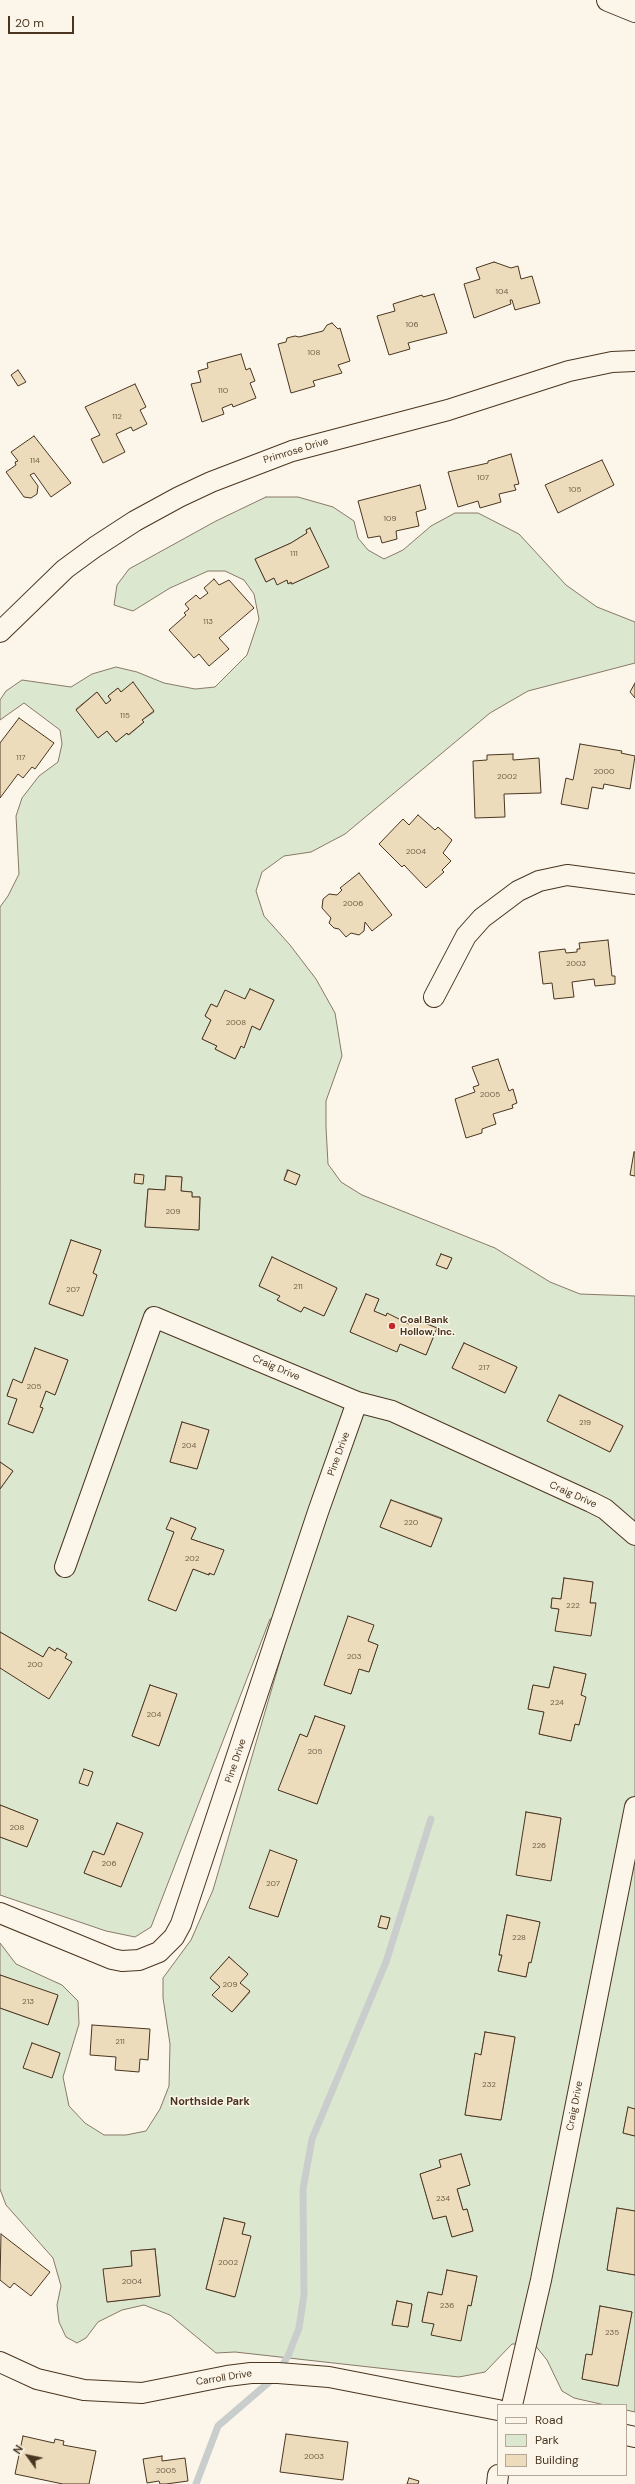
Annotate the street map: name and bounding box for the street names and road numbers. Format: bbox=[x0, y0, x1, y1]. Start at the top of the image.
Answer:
street label: Primrose Drive bbox=[262, 435, 330, 467]
street label: Craig Drive bbox=[250, 1353, 302, 1383]
street label: Pine Drive bbox=[326, 1430, 352, 1478]
street label: Craig Drive bbox=[547, 1479, 599, 1511]
street label: Pine Drive bbox=[223, 1737, 249, 1785]
street label: Craig Drive bbox=[564, 2080, 586, 2132]
street label: Carroll Drive bbox=[195, 2368, 253, 2388]

